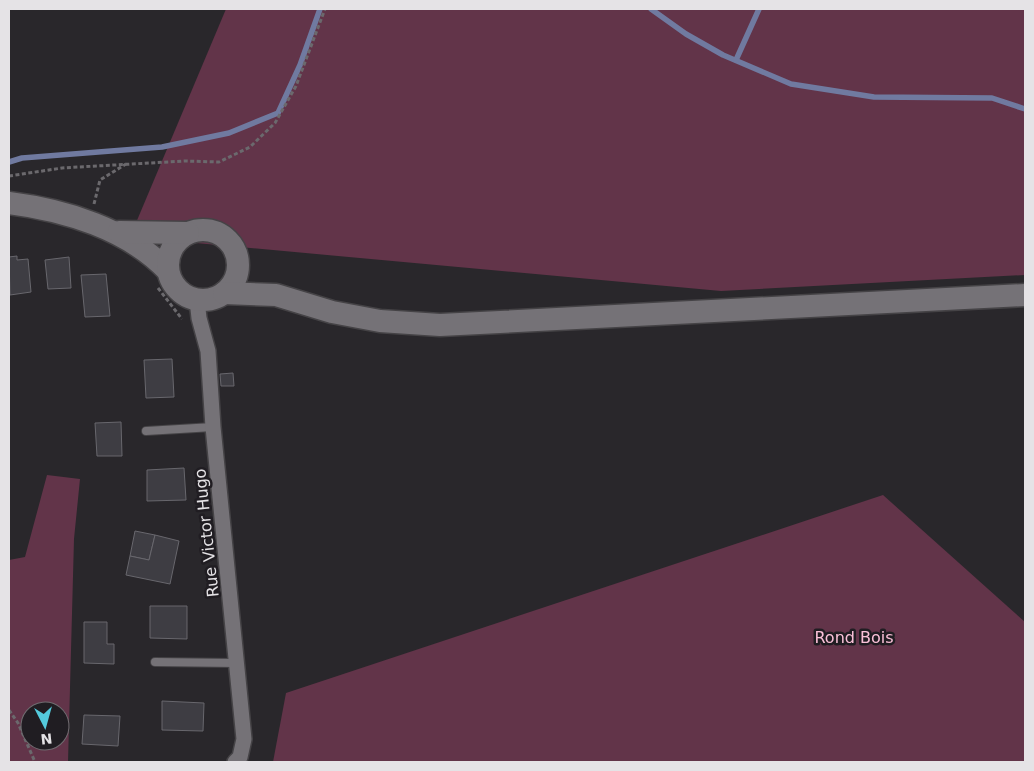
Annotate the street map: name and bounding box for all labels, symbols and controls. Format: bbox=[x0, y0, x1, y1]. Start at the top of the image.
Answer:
street label: Rue Victor Hugo bbox=[190, 468, 223, 598]
park label: Rond Bois bbox=[814, 628, 894, 647]
north arrow bbox=[20, 701, 70, 751]
text: N bbox=[40, 730, 53, 747]

